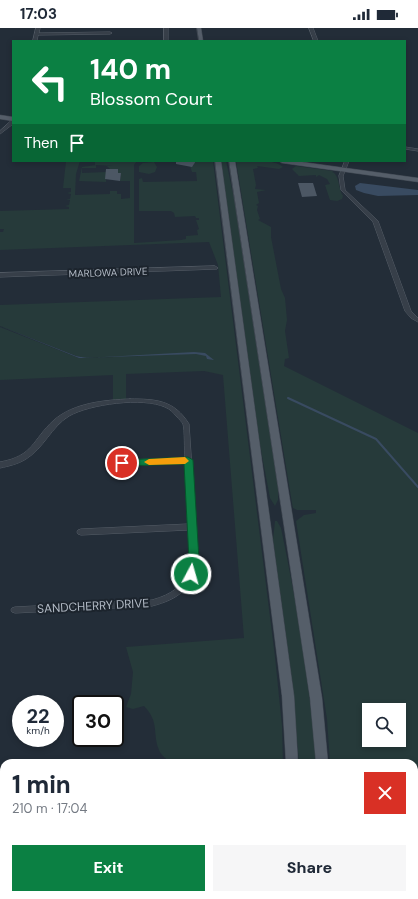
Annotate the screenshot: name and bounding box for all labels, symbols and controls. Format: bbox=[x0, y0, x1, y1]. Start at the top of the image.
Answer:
text: 17:03 bbox=[20, 4, 57, 24]
text: 140 m bbox=[90, 51, 171, 88]
icon: left bbox=[24, 56, 76, 108]
text: Blossom Court bbox=[90, 87, 213, 111]
icon: arrive bbox=[66, 132, 88, 154]
text: Then bbox=[24, 133, 58, 153]
street label: MARLOWA DRIVE bbox=[68, 265, 148, 280]
pin bbox=[105, 446, 139, 480]
icon: arrive bbox=[111, 452, 133, 474]
position arrow bbox=[170, 553, 212, 595]
street label: SANDCHERRY DRIVE bbox=[37, 595, 150, 617]
speed limit sign: 30 bbox=[72, 695, 124, 747]
text: 22 bbox=[26, 703, 50, 729]
map controls bbox=[362, 703, 406, 747]
button: search bbox=[362, 703, 406, 747]
text: km/h bbox=[26, 724, 50, 737]
text: 1 min bbox=[12, 769, 71, 800]
button: close bbox=[364, 772, 406, 814]
text: 210 m · 17:04 bbox=[12, 800, 87, 817]
button: Exit bbox=[12, 845, 205, 891]
button: Share bbox=[213, 845, 406, 891]

